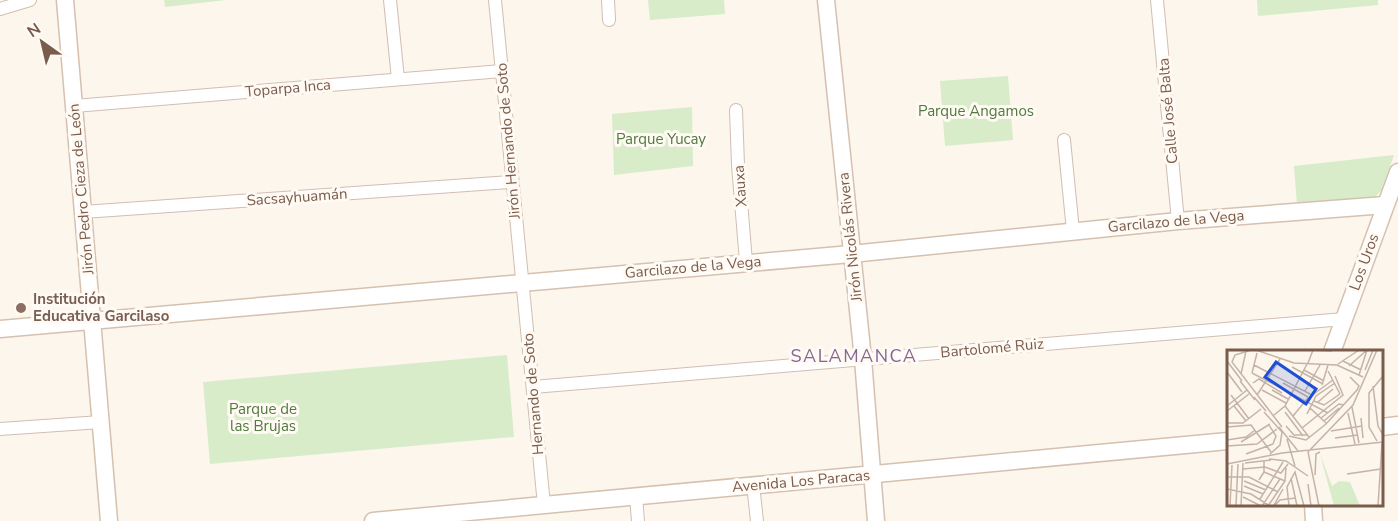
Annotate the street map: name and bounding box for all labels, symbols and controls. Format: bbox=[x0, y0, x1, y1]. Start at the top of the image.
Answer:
north arrow bbox=[12, 12, 72, 72]
text: N bbox=[23, 18, 45, 43]
street label: Calle José Balta bbox=[1153, 57, 1183, 165]
street label: Jirón Hernando de Soto bbox=[491, 62, 525, 221]
street label: Toparpa Inca bbox=[244, 74, 332, 102]
park label: Parque Angamos bbox=[918, 101, 1034, 121]
street label: Jirón Pedro Cieza de León bbox=[64, 103, 99, 276]
park label: Parque Yucay bbox=[616, 129, 706, 149]
street label: Xauxa bbox=[729, 164, 751, 208]
street label: Jirón Nicolás Rivera bbox=[833, 171, 867, 304]
street label: Sacsayhuamán bbox=[246, 183, 348, 211]
street label: Garcilazo de la Vega bbox=[1107, 205, 1245, 237]
street label: Los Uros bbox=[1344, 231, 1384, 293]
street label: Garcilazo de la Vega bbox=[624, 251, 762, 283]
place label: Institución Educativa Garcilaso bbox=[33, 289, 170, 326]
marker: Institución Educativa Garcilaso bbox=[14, 301, 28, 315]
street label: Hernando de Soto bbox=[518, 332, 548, 456]
street label: Bartolomé Ruiz bbox=[940, 334, 1045, 362]
district label: SALAMANCA bbox=[791, 344, 917, 368]
inset map bbox=[1227, 350, 1383, 506]
park label: Parque de las Brujas bbox=[229, 399, 297, 436]
street label: Avenida Los Paracas bbox=[731, 465, 871, 497]

